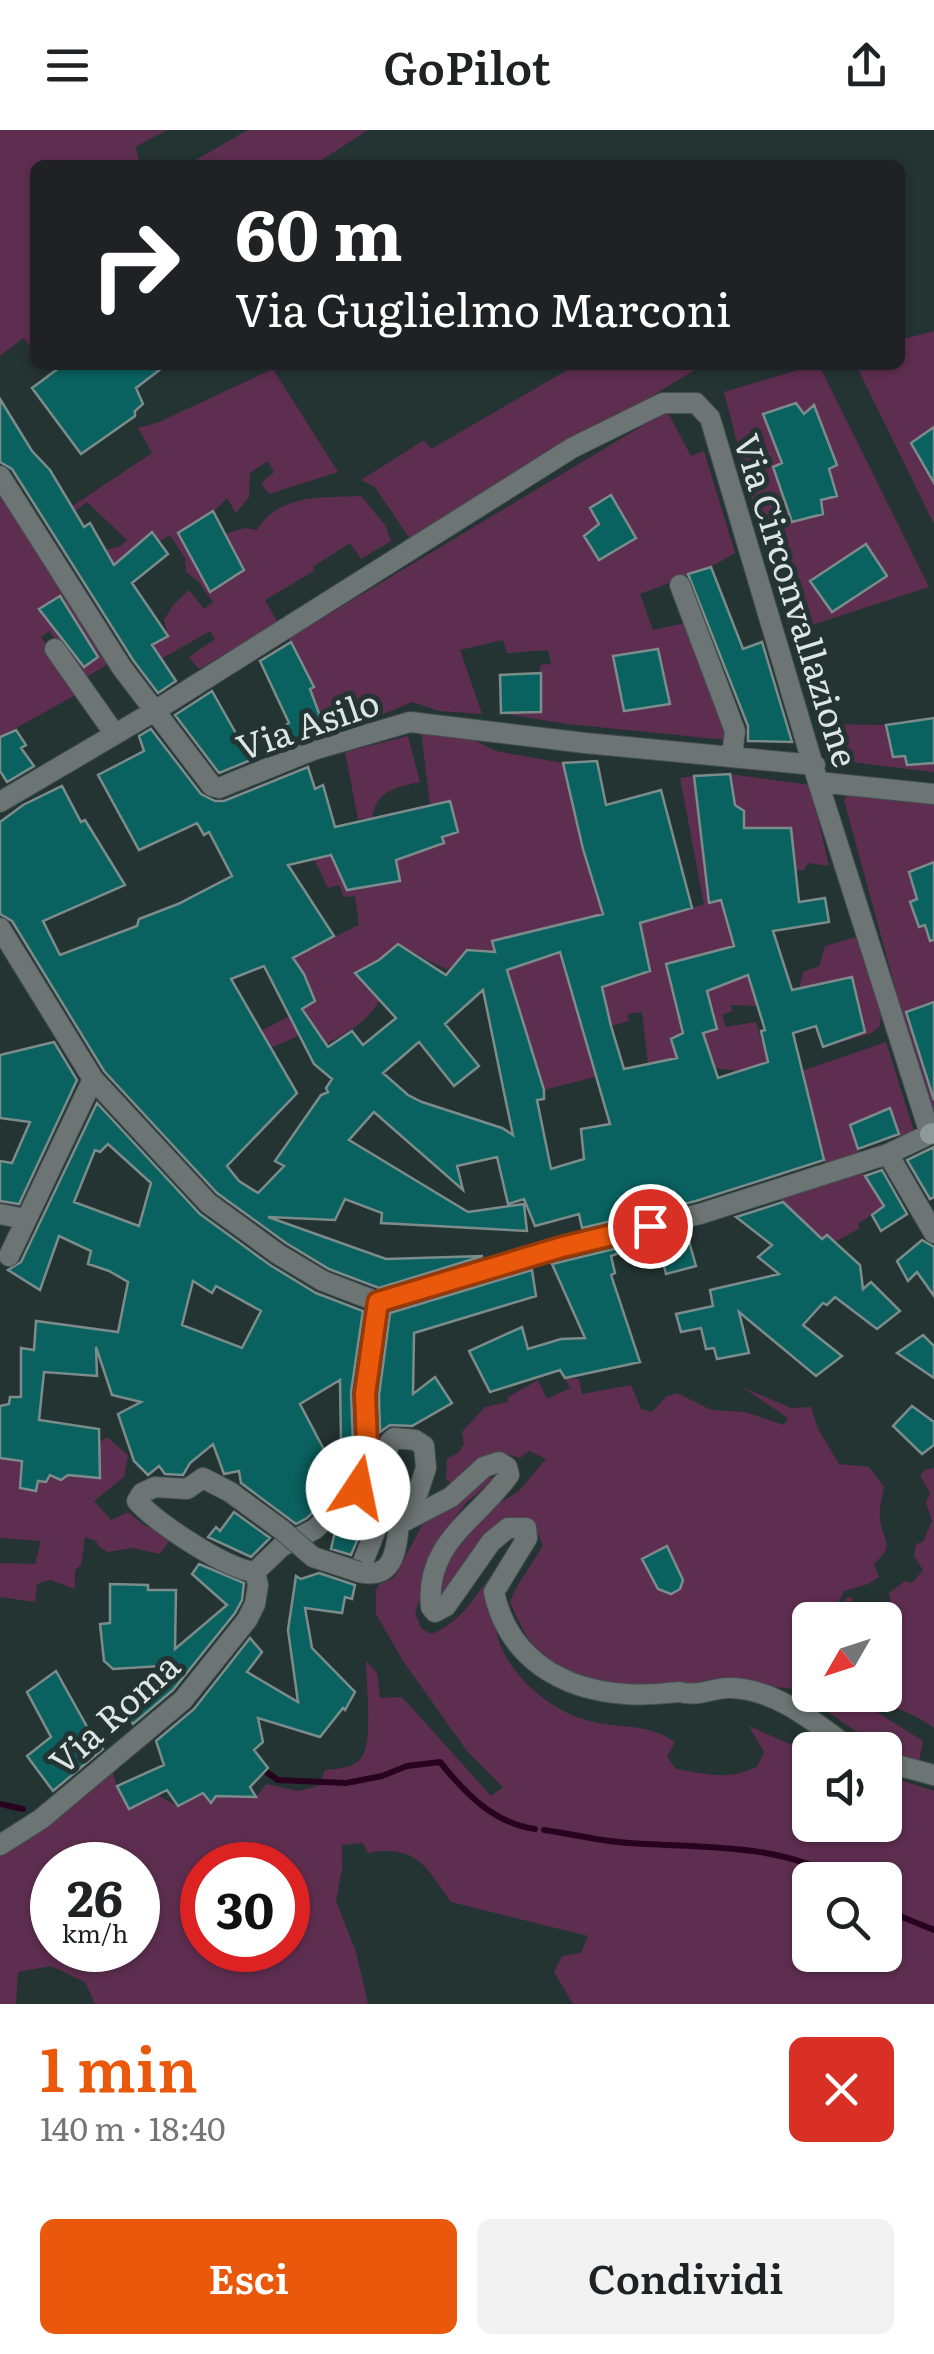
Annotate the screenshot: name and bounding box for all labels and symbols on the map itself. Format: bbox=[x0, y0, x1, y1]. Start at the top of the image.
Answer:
street label: Via Circonvallazione bbox=[723, 427, 873, 773]
street label: Via Asilo bbox=[229, 674, 385, 772]
pin bbox=[608, 1184, 693, 1269]
position arrow bbox=[306, 1436, 410, 1540]
north arrow bbox=[792, 1602, 902, 1712]
street label: Via Roma bbox=[36, 1639, 190, 1785]
speed limit sign: 30 bbox=[180, 1842, 310, 1972]

